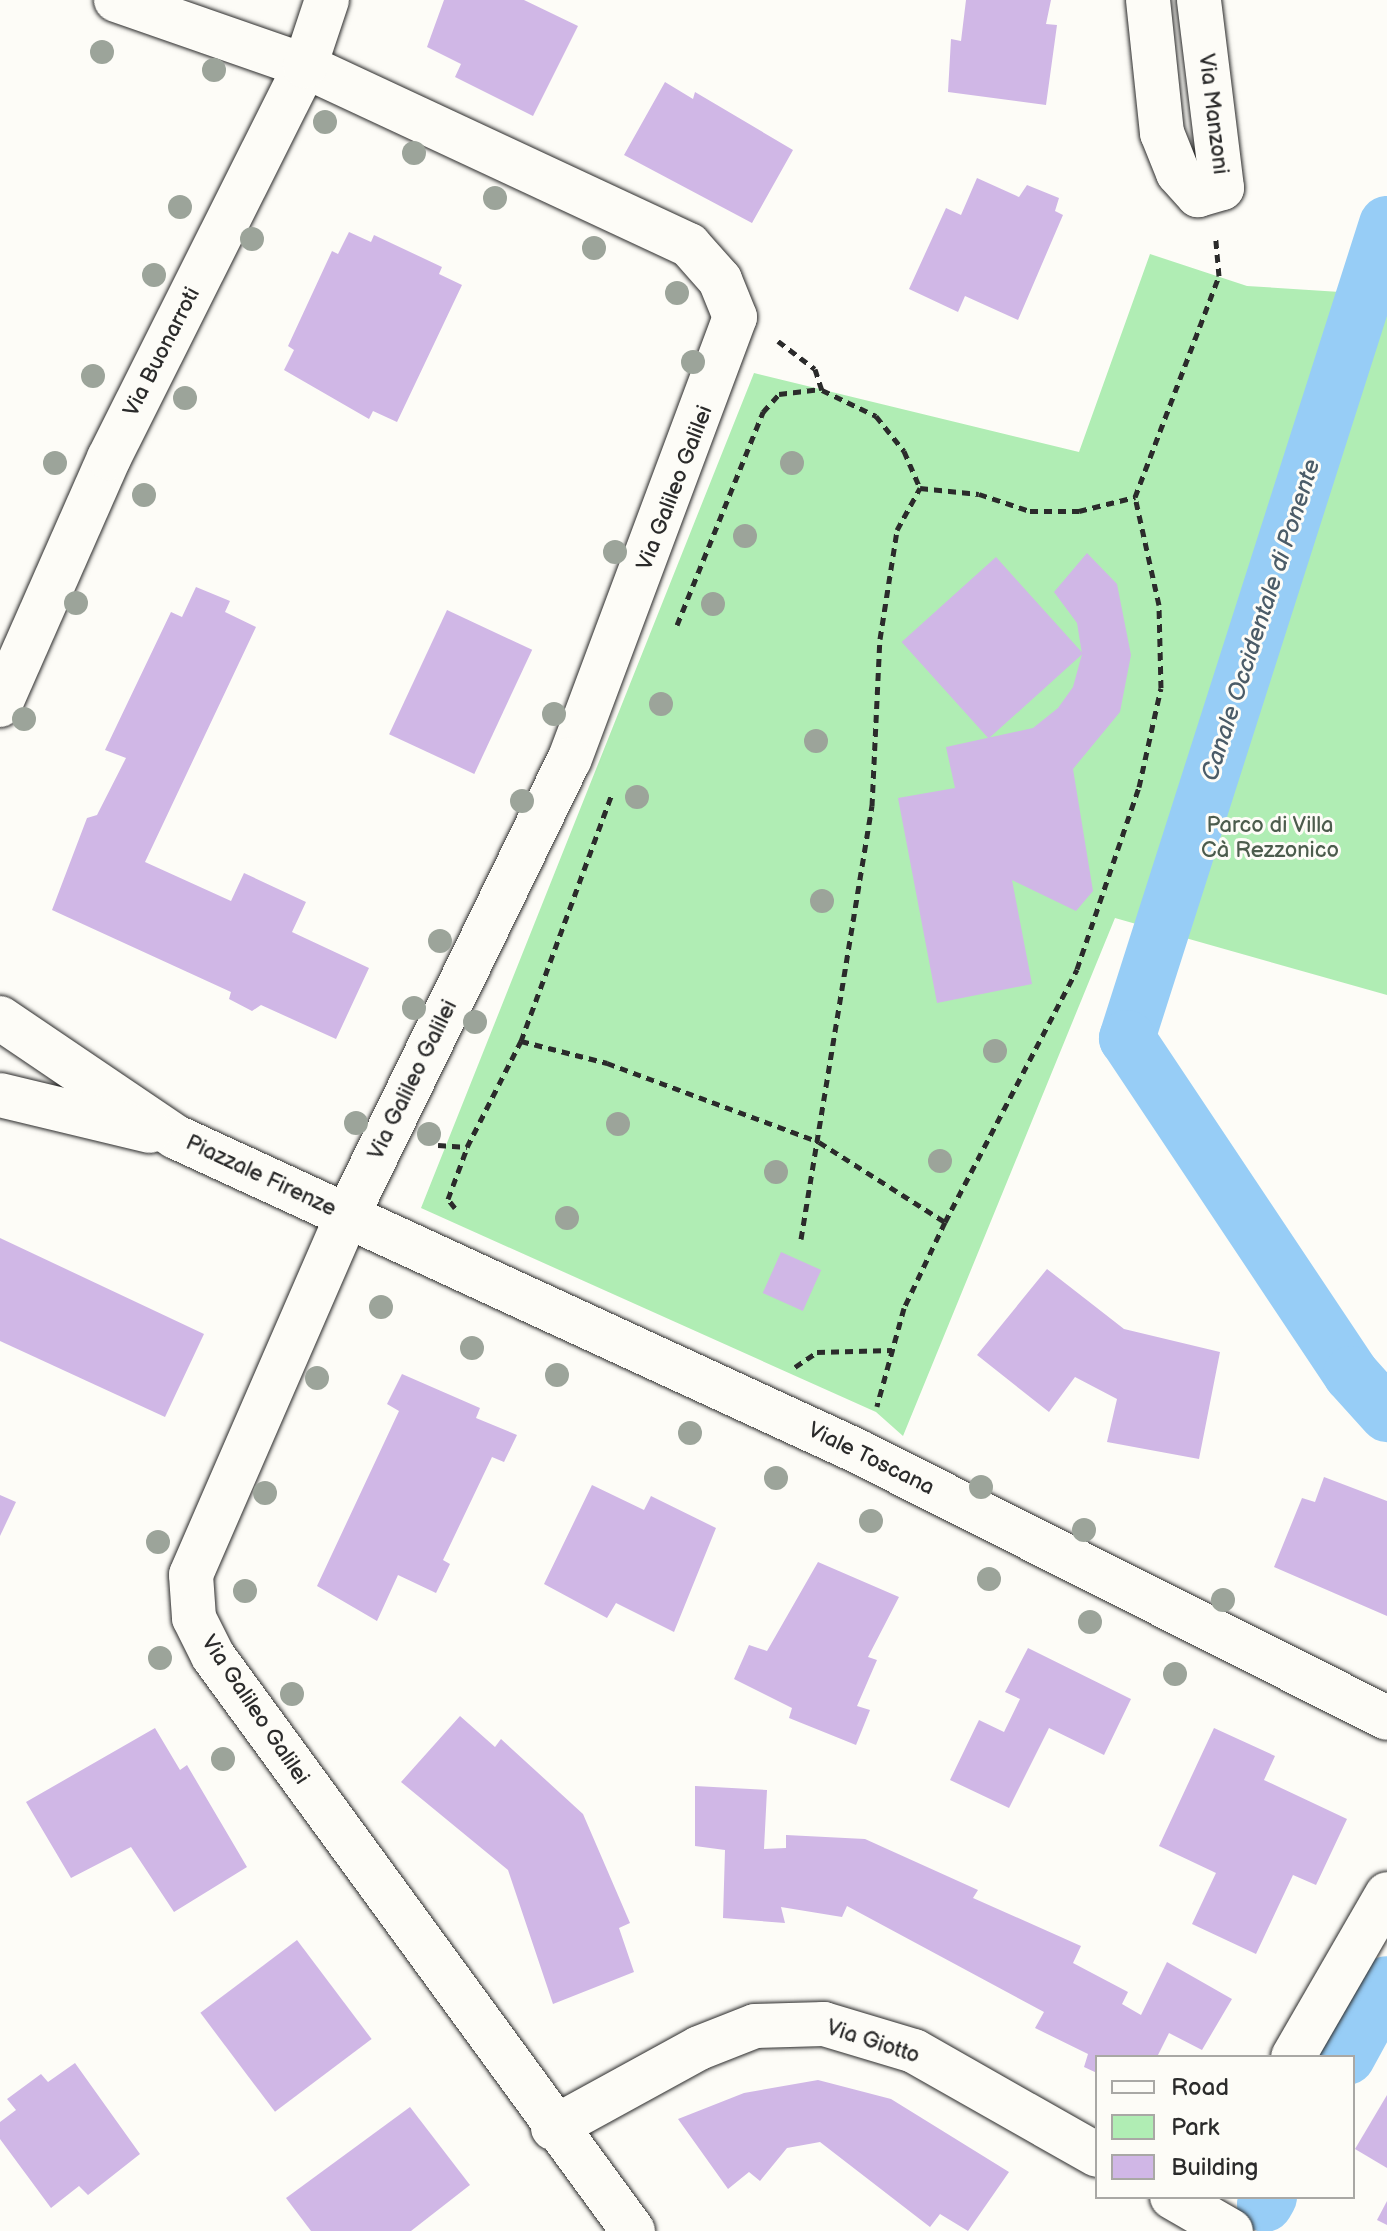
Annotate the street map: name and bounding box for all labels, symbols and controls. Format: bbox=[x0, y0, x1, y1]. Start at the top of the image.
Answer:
street label: Via Manzoni bbox=[1193, 52, 1233, 176]
street label: Via Buonarroti bbox=[118, 283, 206, 421]
street label: Via Galileo Galilei bbox=[631, 402, 719, 574]
water label: Canale Occidentale di Ponente bbox=[1195, 456, 1327, 784]
park label: Parco di Villa Cà Rezzonico bbox=[1201, 812, 1339, 864]
street label: Via Galileo Galilei bbox=[363, 996, 463, 1164]
street label: Piazzale Firenze bbox=[182, 1130, 340, 1222]
street label: Viale Toscana bbox=[803, 1417, 939, 1501]
street label: Via Galileo Galilei bbox=[195, 1630, 315, 1790]
street label: Via Giotto bbox=[823, 2015, 923, 2069]
legend bbox=[1095, 2055, 1355, 2199]
text: Road bbox=[1171, 2073, 1229, 2102]
text: Park bbox=[1171, 2113, 1219, 2142]
text: Building bbox=[1171, 2153, 1258, 2182]

